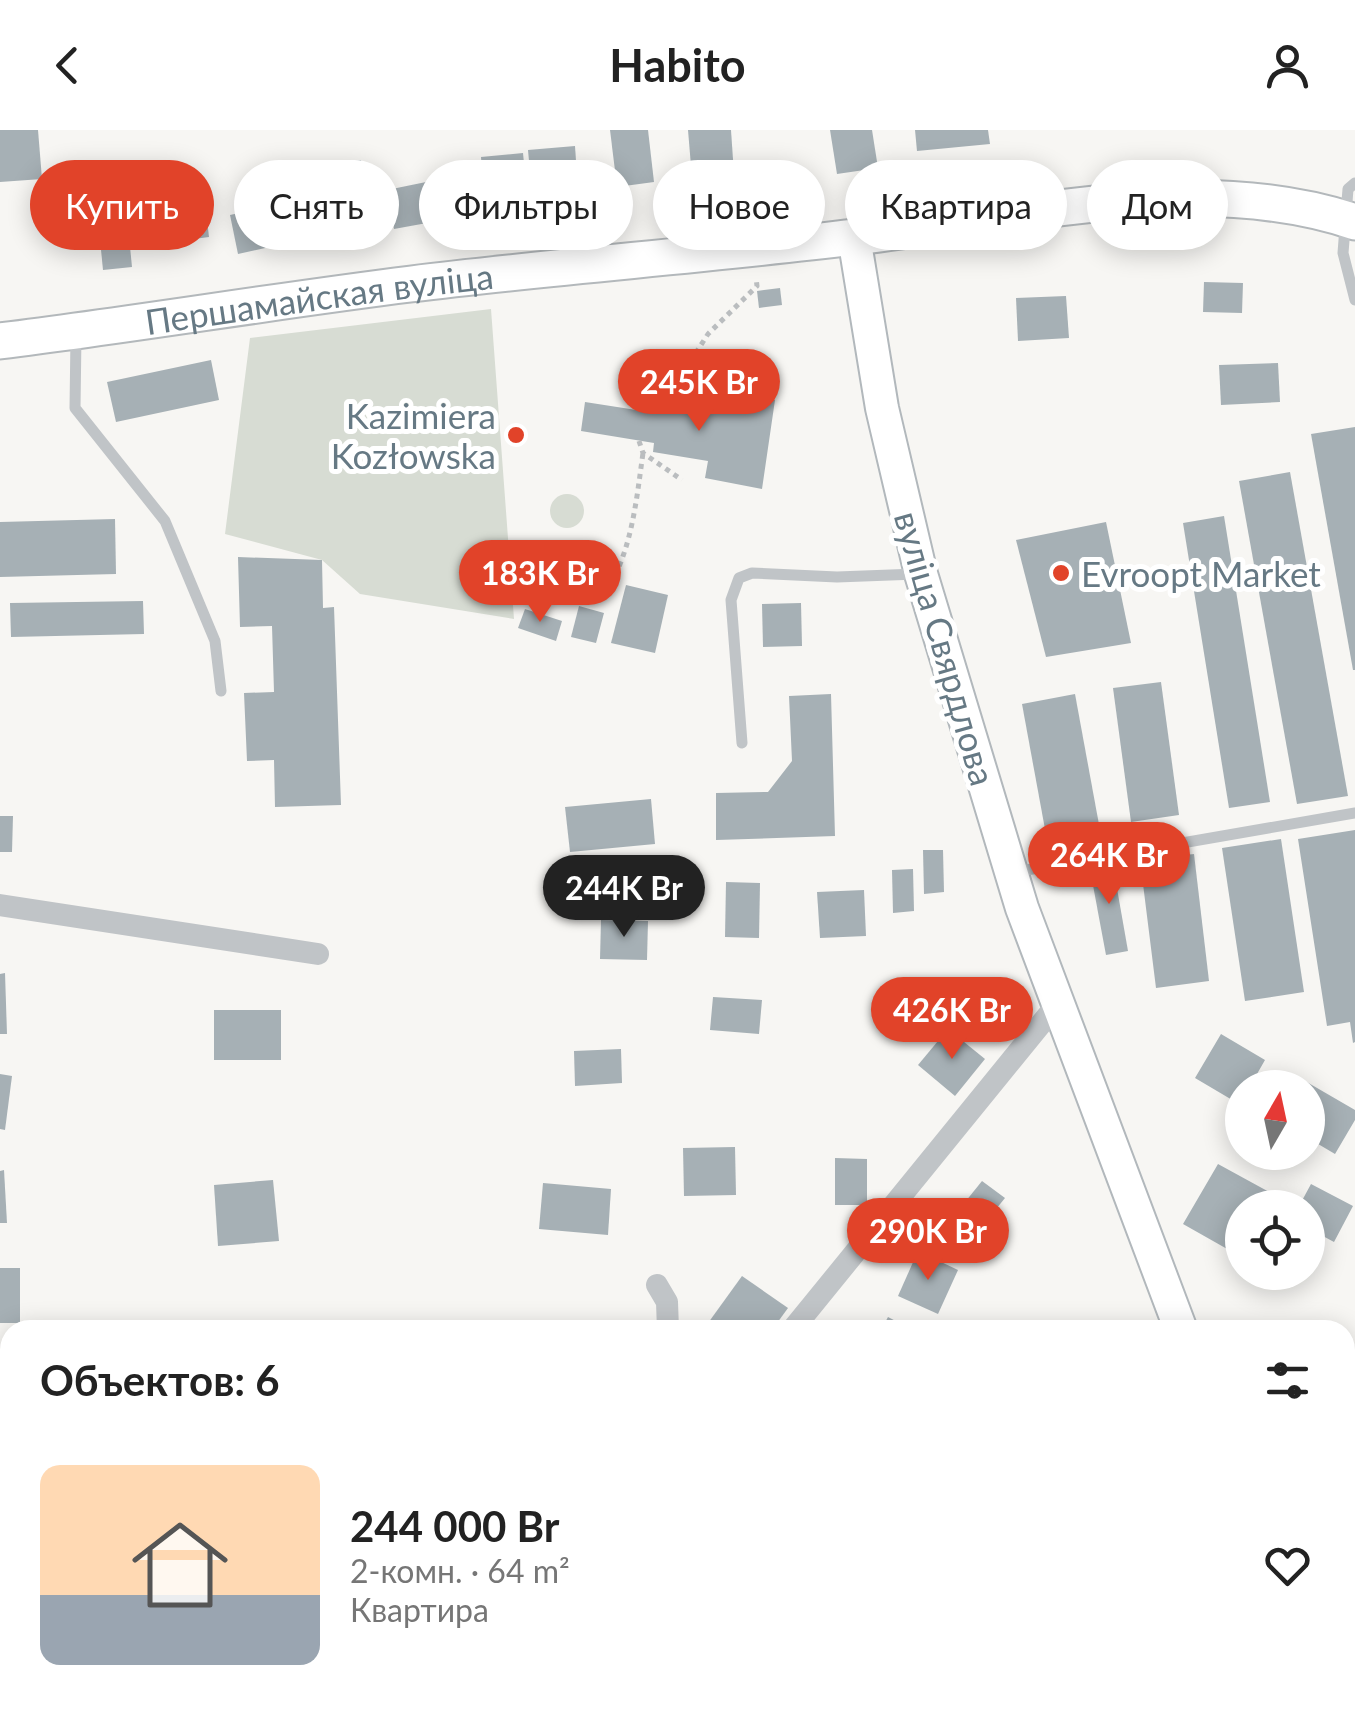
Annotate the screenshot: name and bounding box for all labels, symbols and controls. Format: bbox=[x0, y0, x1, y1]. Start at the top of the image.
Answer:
icon: back bbox=[40, 38, 95, 93]
text: Habito bbox=[609, 38, 746, 92]
icon: person bbox=[1260, 38, 1315, 93]
chip: Купить bbox=[30, 160, 214, 250]
chip: Снять bbox=[234, 160, 399, 250]
chip: Фильтры bbox=[419, 160, 633, 250]
chip: Новое bbox=[653, 160, 825, 250]
chip: Квартира bbox=[845, 160, 1067, 250]
chip: Дом bbox=[1087, 160, 1228, 250]
street label: Першамайская вуліца bbox=[142, 254, 495, 342]
pin: 245K Br bbox=[607, 349, 791, 434]
text: 245K Br bbox=[640, 362, 758, 401]
place label: Kazimiera Kozłowska bbox=[331, 394, 496, 476]
marker: Kazimiera Kozłowska bbox=[505, 424, 527, 446]
street label: вуліца Свярдлова bbox=[887, 506, 1005, 790]
pin: 183K Br bbox=[448, 540, 632, 625]
place label: Evroopt Market bbox=[1081, 552, 1321, 594]
text: 183K Br bbox=[481, 553, 599, 592]
marker: Evroopt Market bbox=[1050, 562, 1072, 584]
pin: 264K Br bbox=[1017, 822, 1201, 907]
text: 264K Br bbox=[1050, 835, 1168, 874]
pin: 244K Br bbox=[532, 855, 716, 940]
text: 244K Br bbox=[565, 868, 683, 907]
pin: 426K Br bbox=[860, 977, 1044, 1062]
text: 426K Br bbox=[893, 990, 1011, 1029]
north arrow bbox=[1225, 1070, 1325, 1170]
map controls bbox=[1225, 1070, 1325, 1290]
button: locate bbox=[1225, 1190, 1325, 1290]
pin: 290K Br bbox=[836, 1198, 1020, 1283]
text: 290K Br bbox=[869, 1211, 987, 1250]
icon: filters bbox=[1260, 1353, 1315, 1408]
text: Объектов: 6 bbox=[40, 1355, 280, 1405]
text: 244 000 Br bbox=[350, 1501, 560, 1551]
icon: home bbox=[120, 1505, 240, 1625]
icon: heart bbox=[1260, 1538, 1315, 1593]
text: 2-комн. · 64 m² bbox=[350, 1551, 570, 1590]
text: Квартира bbox=[350, 1590, 489, 1629]

